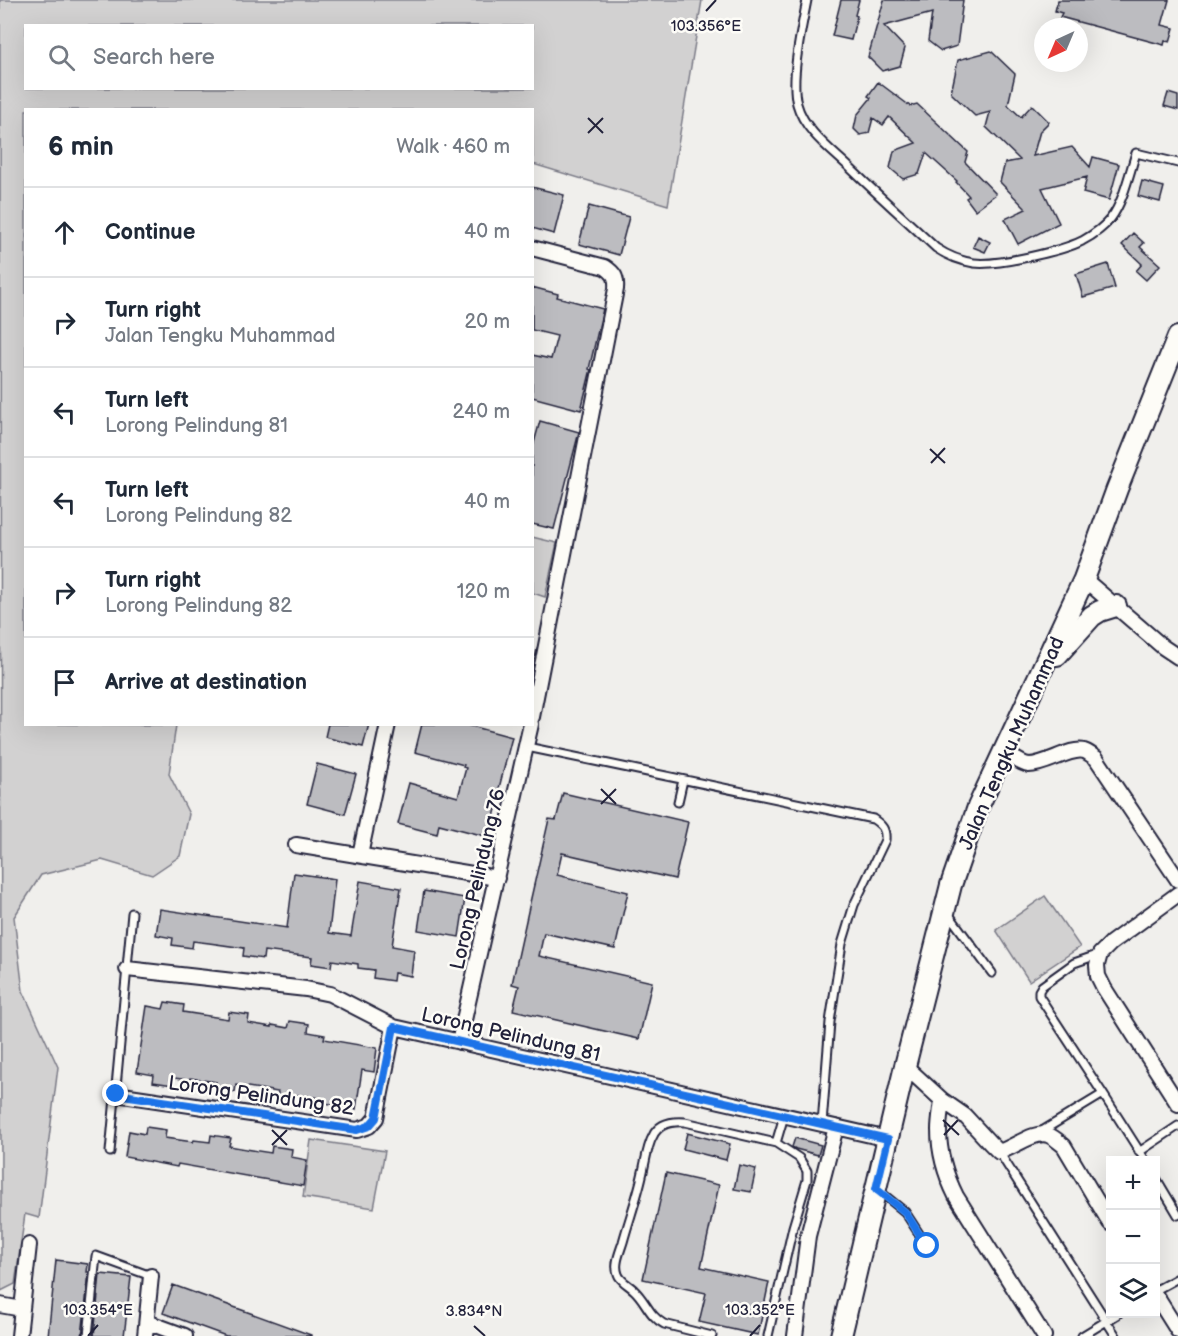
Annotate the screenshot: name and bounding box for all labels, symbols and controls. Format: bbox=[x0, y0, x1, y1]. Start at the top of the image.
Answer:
text: 103.356°E bbox=[671, 17, 741, 36]
north arrow bbox=[1034, 18, 1088, 72]
search box bbox=[24, 24, 534, 90]
icon: search bbox=[45, 41, 78, 74]
text: Search here bbox=[93, 44, 215, 71]
text: 6 min bbox=[48, 132, 114, 163]
text: Walk · 460 m bbox=[396, 135, 510, 159]
icon: ahead bbox=[48, 216, 81, 249]
text: Continue bbox=[105, 219, 195, 246]
text: 40 m bbox=[464, 220, 510, 244]
text: Turn right bbox=[105, 297, 201, 324]
icon: right bbox=[48, 306, 81, 339]
text: 20 m bbox=[465, 310, 510, 334]
text: Jalan Tengku Muhammad bbox=[105, 324, 336, 348]
text: Turn left bbox=[105, 387, 189, 414]
icon: left bbox=[48, 396, 81, 429]
text: 240 m bbox=[453, 400, 510, 424]
text: Lorong Pelindung 81 bbox=[105, 414, 288, 438]
text: Turn left bbox=[105, 477, 189, 504]
icon: left bbox=[48, 486, 81, 519]
text: 40 m bbox=[464, 490, 510, 514]
text: Lorong Pelindung 82 bbox=[105, 504, 292, 528]
text: Turn right bbox=[105, 567, 201, 594]
icon: right bbox=[48, 576, 81, 609]
text: 120 m bbox=[457, 580, 510, 604]
text: Lorong Pelindung 82 bbox=[105, 594, 292, 618]
street label: Jalan Tengku Muhammad bbox=[954, 633, 1070, 854]
icon: arrive bbox=[48, 666, 81, 699]
text: Arrive at destination bbox=[105, 669, 307, 696]
street label: Lorong Pelindung 76 bbox=[445, 786, 510, 972]
street label: Lorong Pelindung 81 bbox=[419, 1003, 603, 1067]
street label: Lorong Pelindung 82 bbox=[167, 1071, 355, 1121]
route end bbox=[102, 1080, 128, 1106]
map controls bbox=[1106, 1156, 1160, 1318]
button: + bbox=[1106, 1156, 1160, 1210]
button: − bbox=[1106, 1210, 1160, 1264]
route start bbox=[913, 1232, 939, 1258]
button: layers bbox=[1106, 1264, 1160, 1318]
text: 103.354°E bbox=[63, 1301, 133, 1320]
text: 103.352°E bbox=[725, 1301, 795, 1320]
text: 3.834°N bbox=[446, 1302, 502, 1321]

